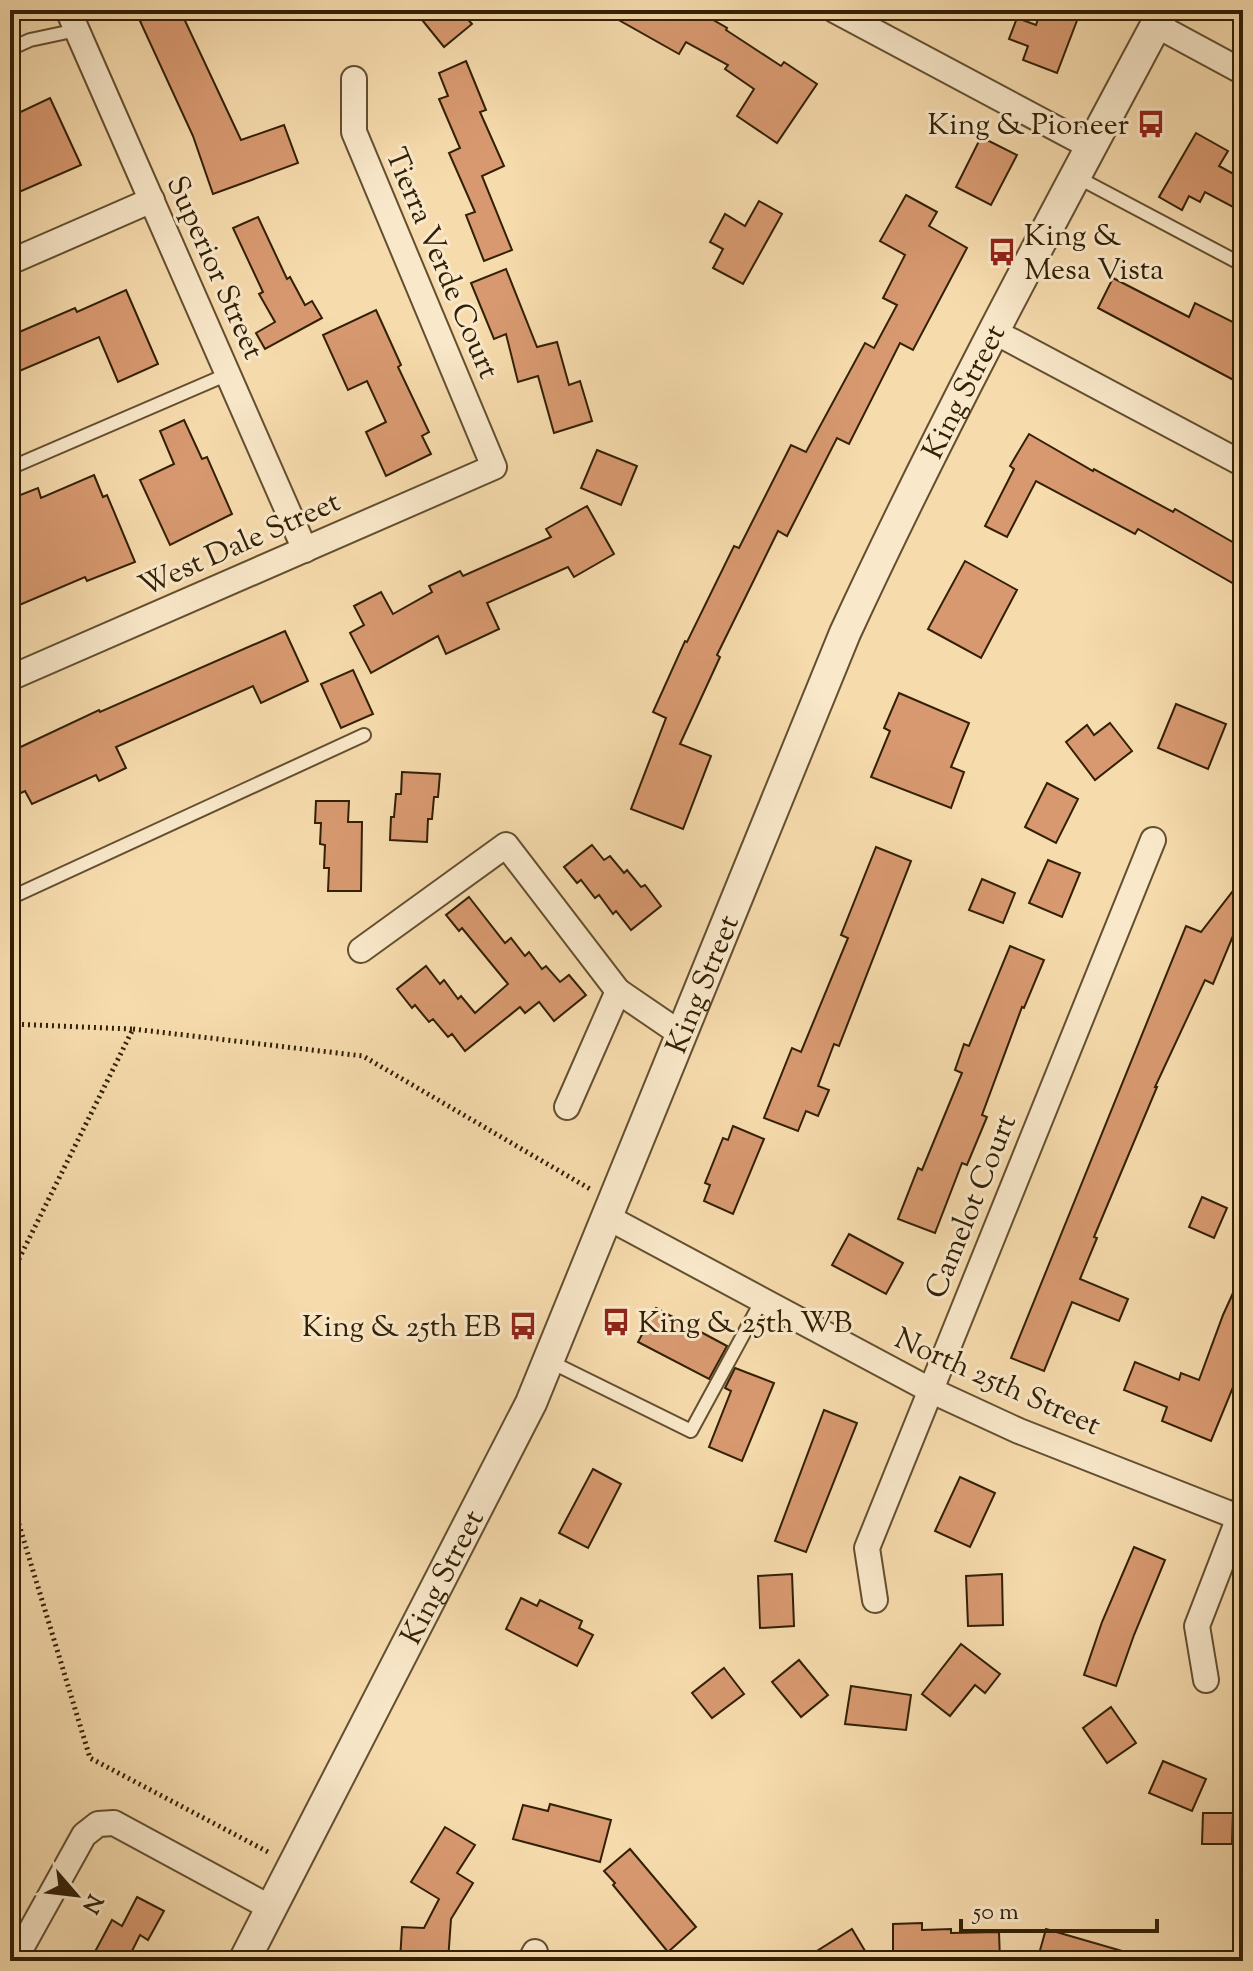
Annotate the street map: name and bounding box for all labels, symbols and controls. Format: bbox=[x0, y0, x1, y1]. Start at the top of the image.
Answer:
place label: King & Pioneer bbox=[928, 105, 1129, 148]
bus stop icon: King & Pioneer bbox=[1136, 109, 1166, 139]
street label: Tierra Verde Court bbox=[373, 142, 509, 386]
street label: Superior Street bbox=[154, 169, 273, 367]
place label: King & Mesa Vista bbox=[1024, 216, 1164, 293]
bus stop icon: King & Mesa Vista bbox=[987, 237, 1017, 267]
street label: King Street bbox=[913, 318, 1018, 467]
street label: West Dale Street bbox=[132, 482, 348, 609]
street label: King Street bbox=[657, 909, 752, 1061]
street label: Camelot Court bbox=[916, 1108, 1029, 1306]
place label: King & 25th WB bbox=[638, 1303, 852, 1346]
place label: King & 25th EB bbox=[302, 1307, 501, 1350]
bus stop icon: King & 25th WB bbox=[601, 1307, 631, 1337]
bus stop icon: King & 25th EB bbox=[508, 1311, 538, 1341]
street label: North 25th Street bbox=[887, 1319, 1107, 1448]
street label: King Street bbox=[391, 1503, 496, 1653]
north arrow bbox=[36, 1855, 116, 1935]
scale bar bbox=[961, 1883, 1157, 1933]
text: N bbox=[73, 1888, 109, 1919]
text: 50 m bbox=[971, 1896, 1019, 1930]

